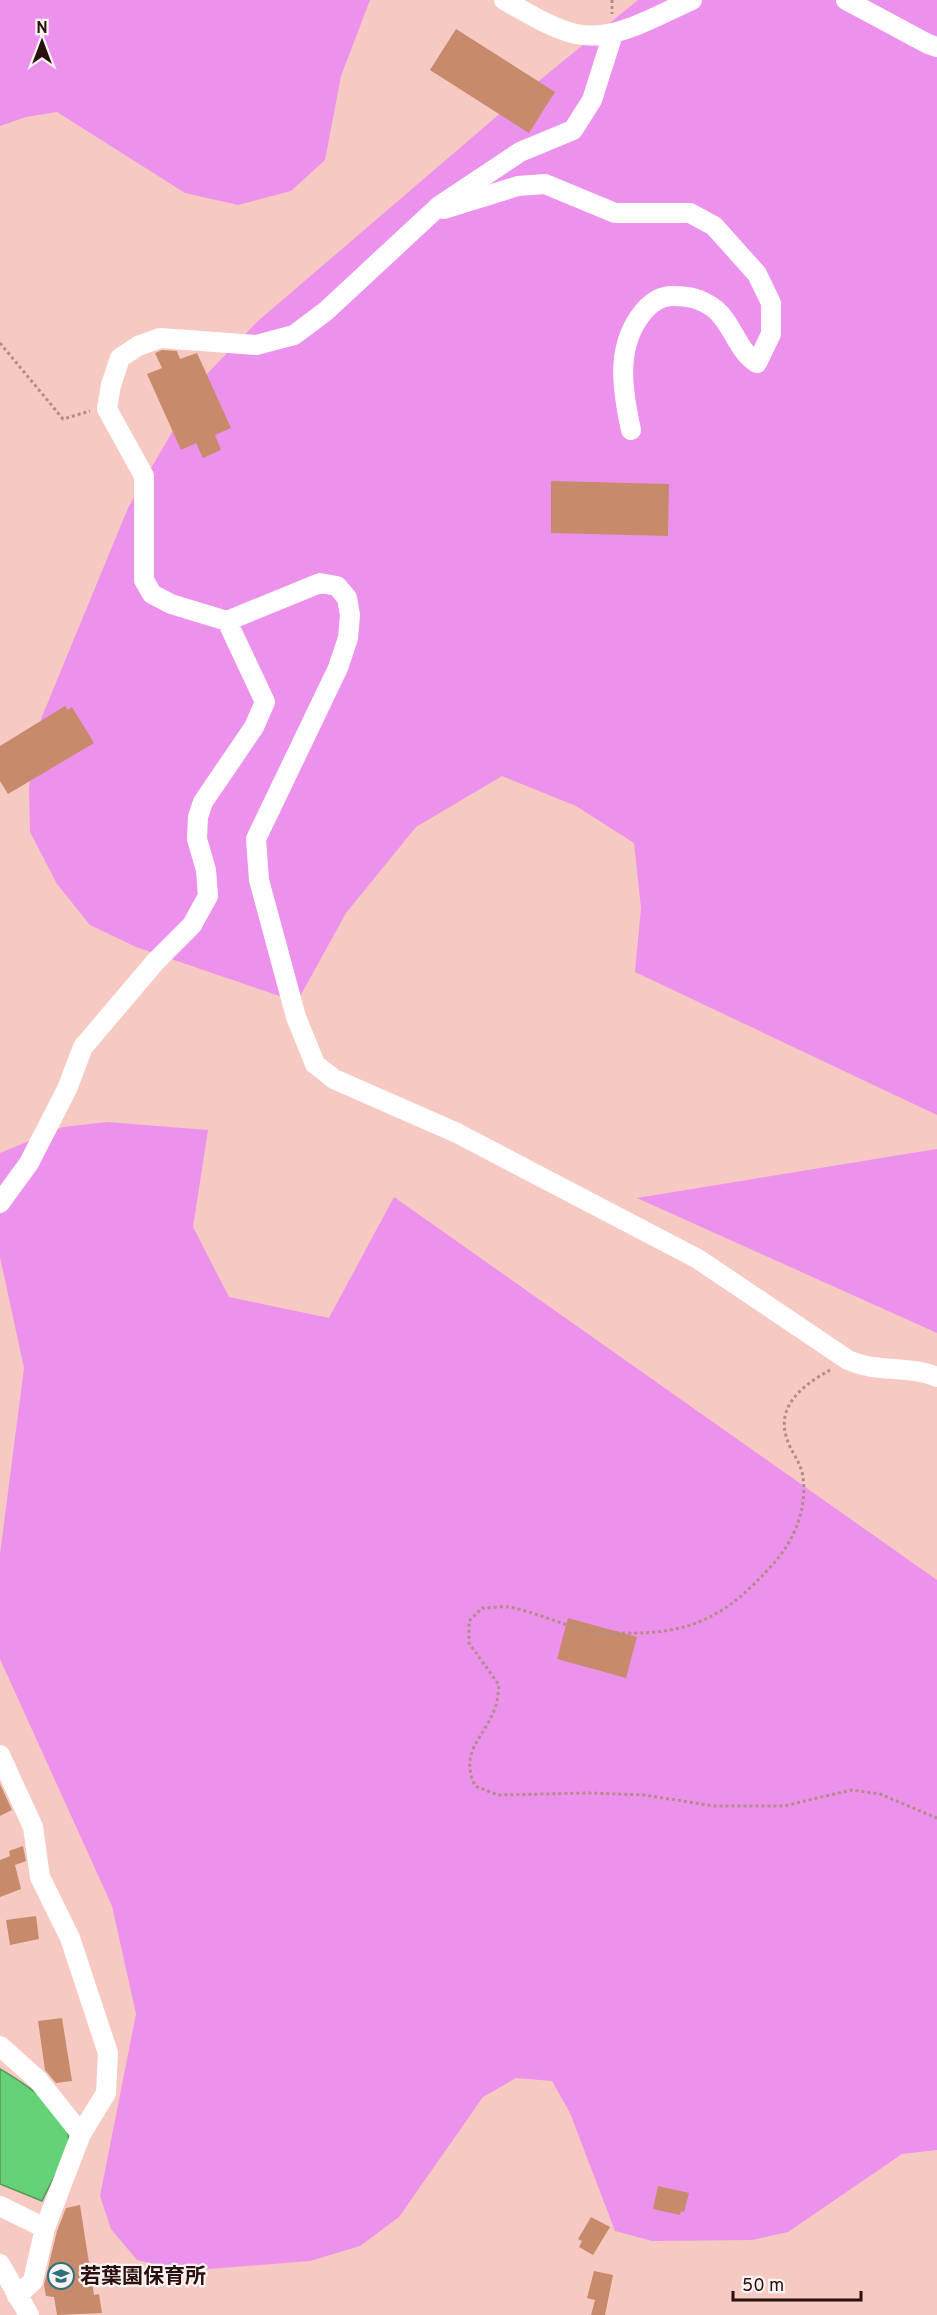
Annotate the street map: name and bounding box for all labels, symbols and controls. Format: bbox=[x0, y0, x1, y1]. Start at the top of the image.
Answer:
north arrow bbox=[12, 12, 72, 72]
text: N bbox=[36, 19, 48, 39]
school or university icon: 若葉園保育所 bbox=[46, 2261, 76, 2291]
place label: 若葉園保育所 bbox=[80, 2264, 206, 2291]
scale bar bbox=[733, 2264, 860, 2302]
text: 50 m bbox=[742, 2275, 784, 2298]

